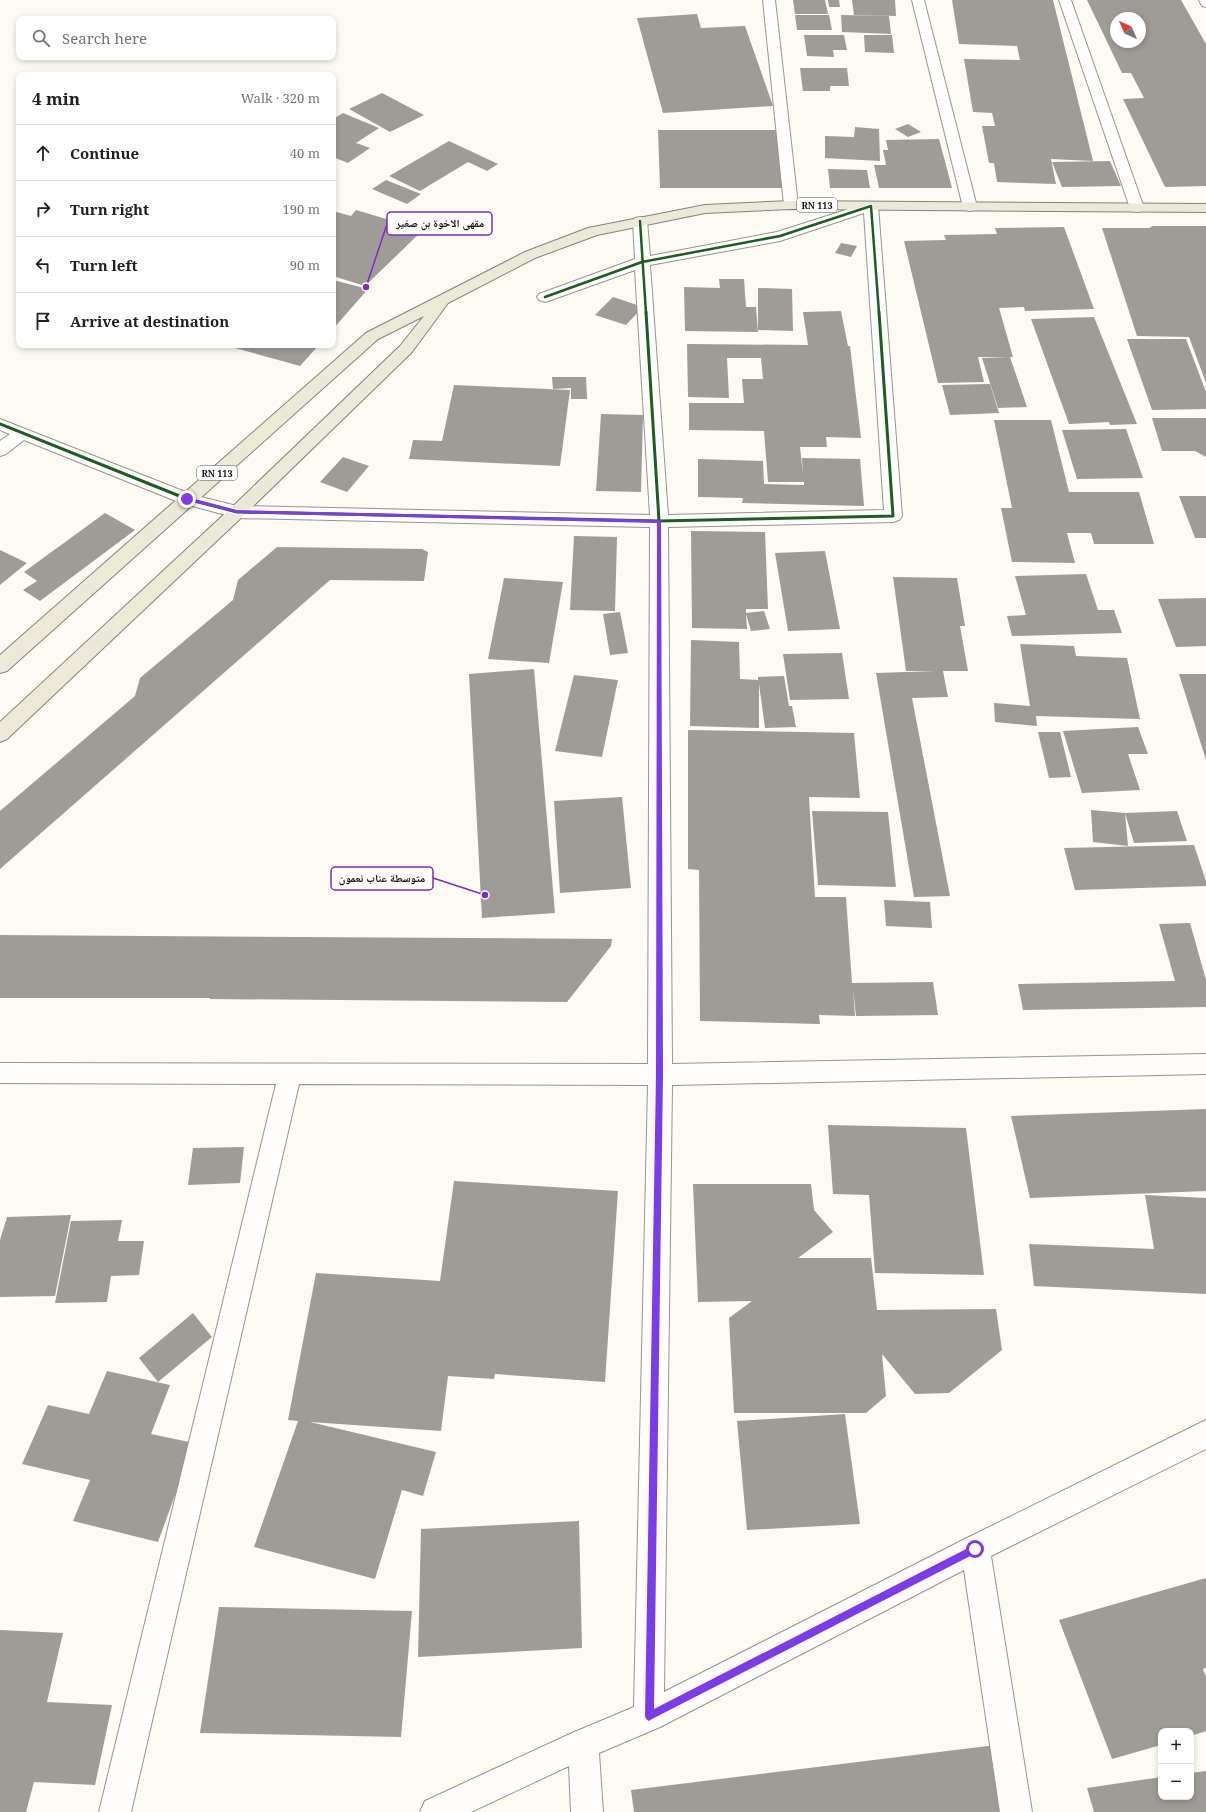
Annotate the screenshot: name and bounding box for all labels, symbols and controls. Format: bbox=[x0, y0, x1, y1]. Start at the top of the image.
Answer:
north arrow bbox=[1110, 12, 1146, 48]
search box bbox=[16, 16, 336, 60]
icon: search bbox=[30, 27, 52, 49]
text: Search here bbox=[62, 28, 147, 48]
text: 4 min bbox=[32, 87, 80, 110]
text: Walk · 320 m bbox=[241, 89, 320, 107]
icon: ahead bbox=[32, 142, 54, 164]
text: Continue bbox=[70, 143, 139, 163]
text: 40 m bbox=[290, 144, 320, 162]
icon: right bbox=[32, 198, 54, 220]
road number: RN 113 bbox=[797, 198, 837, 212]
text: Turn right bbox=[70, 199, 149, 219]
text: 190 m bbox=[283, 200, 320, 218]
callout: مقهی الاخوة بن صغير bbox=[387, 212, 492, 235]
text: مقهی الاخوة بن صغير bbox=[395, 215, 484, 231]
icon: left bbox=[32, 254, 54, 276]
text: Turn left bbox=[70, 255, 138, 275]
text: 90 m bbox=[290, 256, 320, 274]
icon: arrive bbox=[32, 310, 54, 332]
text: Arrive at destination bbox=[70, 311, 229, 331]
road number: RN 113 bbox=[197, 466, 237, 480]
route end bbox=[178, 490, 196, 508]
callout: متوسطة عناب نعمون bbox=[331, 867, 433, 890]
text: متوسطة عناب نعمون bbox=[339, 870, 425, 886]
route start bbox=[966, 1540, 984, 1558]
map controls bbox=[1158, 1728, 1194, 1800]
button: + bbox=[1158, 1728, 1194, 1764]
button: − bbox=[1158, 1764, 1194, 1800]

